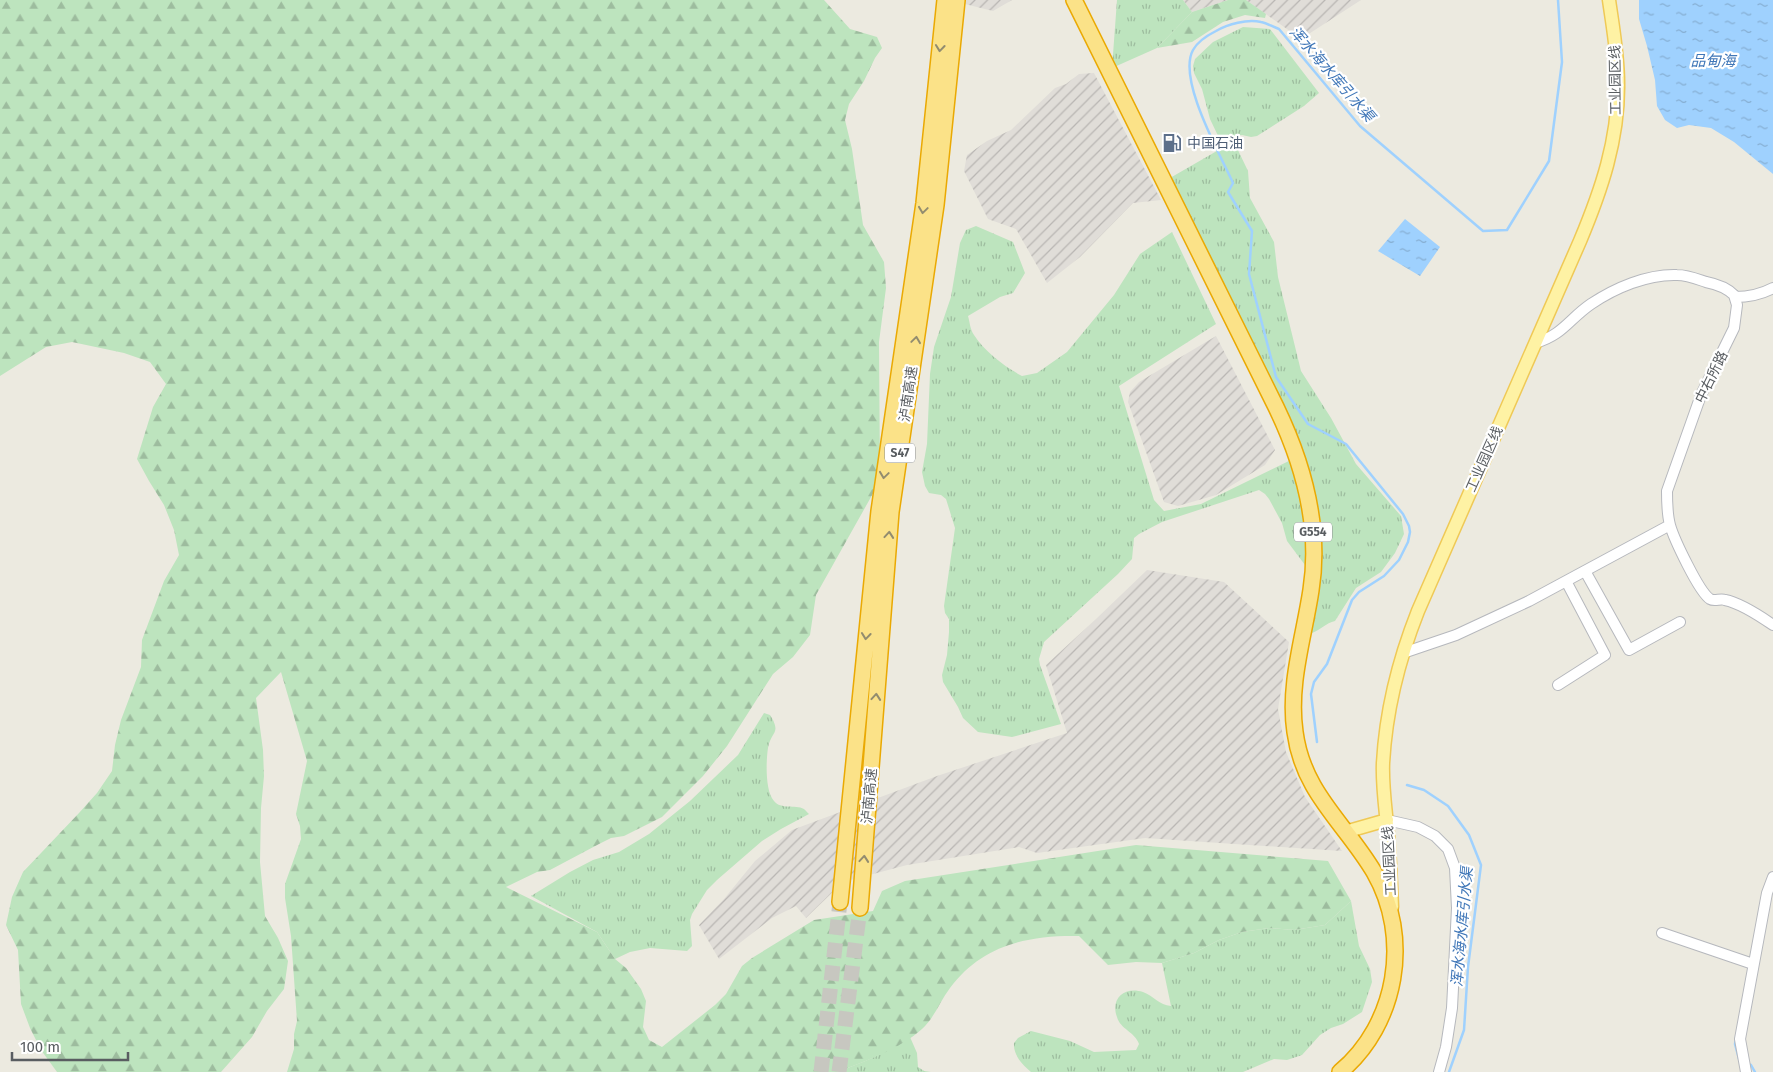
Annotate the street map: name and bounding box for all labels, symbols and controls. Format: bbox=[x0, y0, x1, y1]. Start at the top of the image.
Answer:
water label: 浑水海水库引水渠 bbox=[1286, 23, 1379, 127]
one-way arrow bbox=[935, 45, 946, 53]
street label: 工业园区线 bbox=[1606, 45, 1625, 115]
water label: 品甸海 bbox=[1690, 52, 1737, 70]
fuel station icon: 中国石油 bbox=[1161, 132, 1183, 154]
place label: 中国石油 bbox=[1187, 135, 1243, 152]
one-way arrow bbox=[918, 206, 929, 214]
one-way arrow bbox=[911, 335, 921, 344]
street label: 中右所路 bbox=[1692, 348, 1731, 406]
street label: 泸南高速 bbox=[896, 365, 921, 423]
street label: 工业园区线 bbox=[1462, 424, 1506, 495]
road number: S47 bbox=[885, 443, 915, 462]
one-way arrow bbox=[879, 471, 890, 479]
road number: G554 bbox=[1294, 522, 1332, 542]
one-way arrow bbox=[883, 531, 894, 539]
one-way arrow bbox=[861, 633, 872, 641]
one-way arrow bbox=[871, 693, 882, 701]
street label: 泸南高速 bbox=[859, 767, 880, 825]
street label: 工业园区线 bbox=[1379, 826, 1400, 896]
one-way arrow bbox=[858, 855, 869, 863]
water label: 浑水海水库引水渠 bbox=[1448, 864, 1476, 988]
scale bar bbox=[12, 1030, 129, 1062]
text: 100 m bbox=[20, 1038, 60, 1056]

